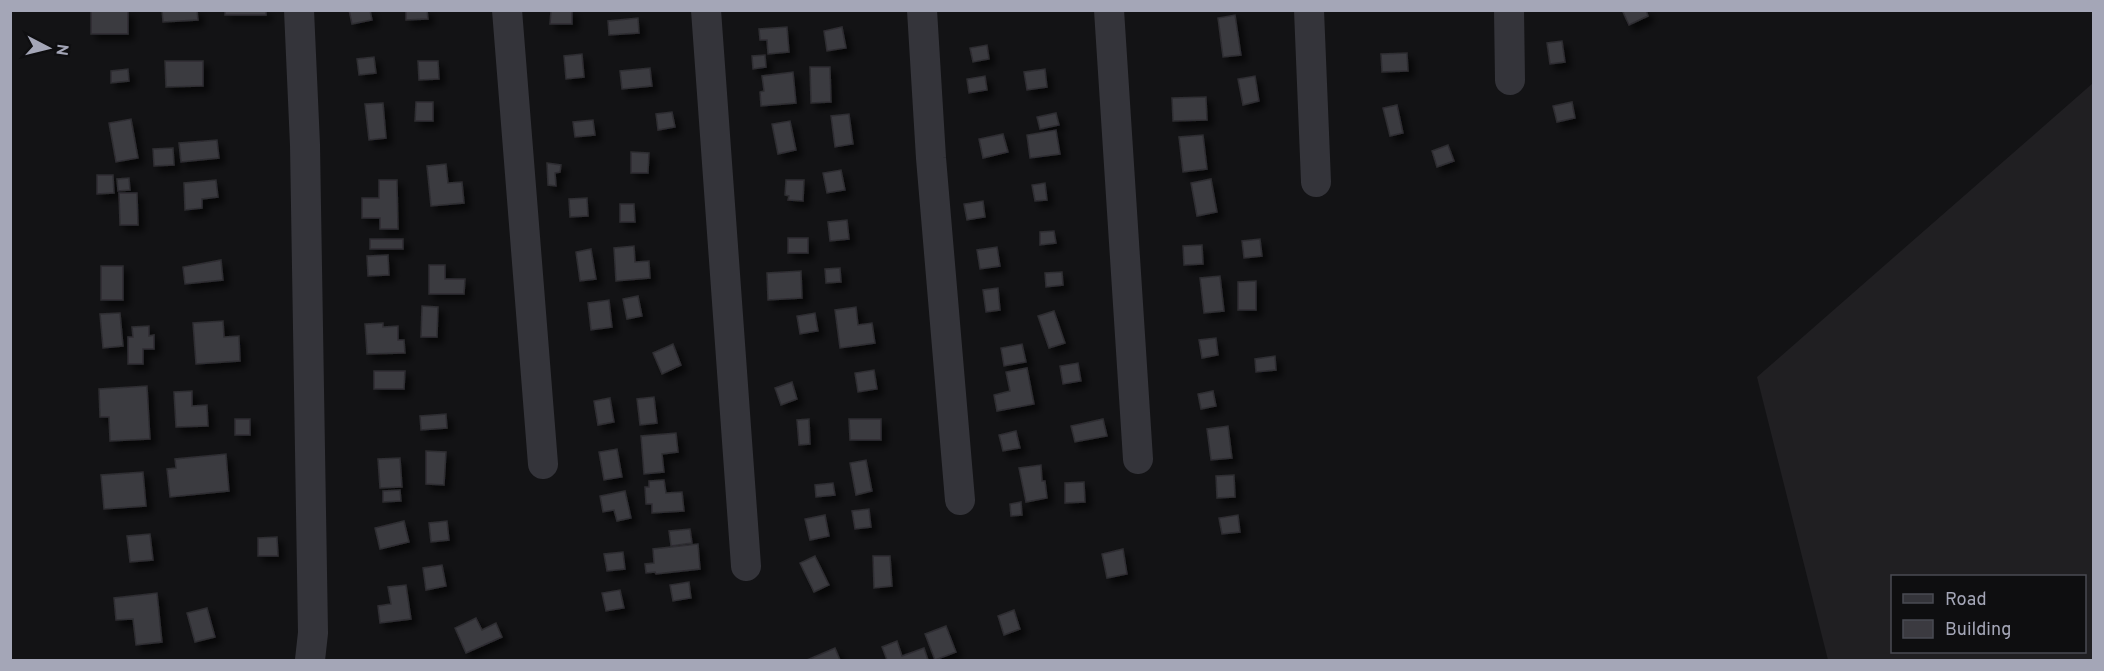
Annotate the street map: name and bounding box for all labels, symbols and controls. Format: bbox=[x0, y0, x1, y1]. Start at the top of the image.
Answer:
north arrow bbox=[18, 18, 78, 78]
text: N bbox=[50, 43, 72, 57]
legend bbox=[1891, 575, 2086, 653]
text: Road bbox=[1945, 589, 1987, 612]
text: Building bbox=[1945, 619, 2011, 642]

